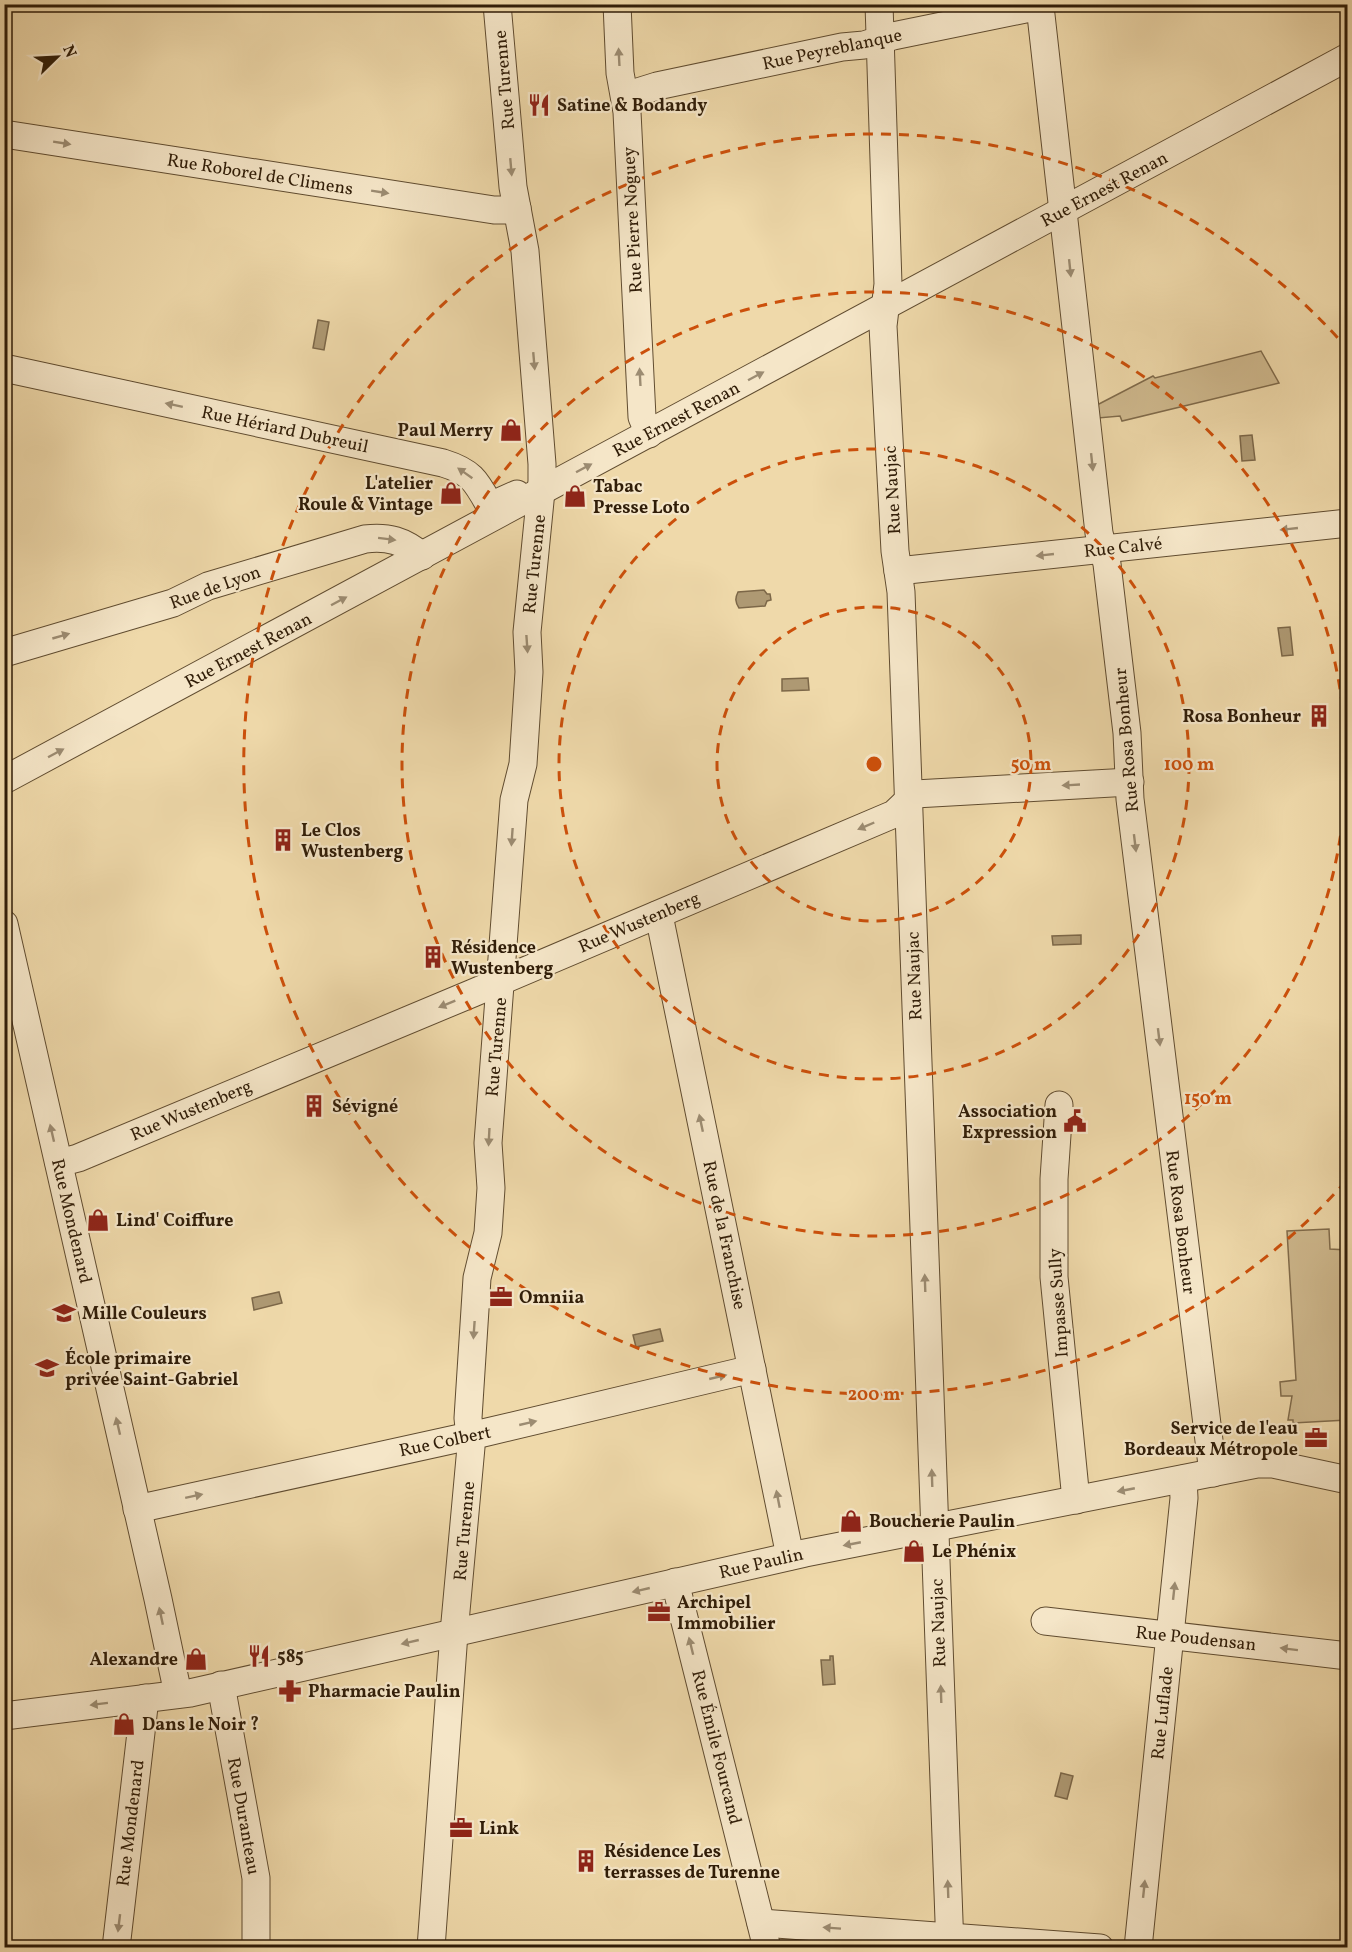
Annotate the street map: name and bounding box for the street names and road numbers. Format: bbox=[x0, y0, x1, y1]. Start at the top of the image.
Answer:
street label: Rue Peyreblanque bbox=[760, 23, 904, 77]
street label: Rue Turenne bbox=[489, 29, 522, 131]
street label: Rue Pierre Noguey bbox=[617, 146, 650, 294]
street label: Rue Ernest Renan bbox=[1037, 146, 1173, 234]
street label: Rue Roborel de Climens bbox=[165, 148, 355, 203]
street label: Rue Ernest Renan bbox=[609, 376, 745, 464]
street label: Rue Hériard Dubreuil bbox=[199, 401, 370, 460]
street label: Rue Naujac bbox=[879, 445, 908, 535]
street label: Rue Turenne bbox=[518, 513, 553, 615]
street label: Rue Calvé bbox=[1083, 532, 1164, 565]
street label: Rue de Lyon bbox=[166, 560, 265, 617]
street label: Rue Ernest Renan bbox=[181, 607, 317, 695]
street label: Rue Rosa Bonheur bbox=[1109, 666, 1146, 813]
street label: Rue Wustenberg bbox=[575, 887, 704, 960]
street label: Rue Naujac bbox=[901, 931, 930, 1021]
street label: Rue Turenne bbox=[481, 996, 514, 1098]
street label: Rue Wustenberg bbox=[127, 1075, 256, 1148]
street label: Rue Rosa Bonheur bbox=[1158, 1149, 1201, 1296]
street label: Rue Mondenard bbox=[44, 1156, 97, 1286]
street label: Rue de la Franchise bbox=[696, 1159, 752, 1312]
street label: Impasse Sully bbox=[1043, 1247, 1076, 1358]
street label: Rue Colbert bbox=[397, 1421, 494, 1464]
street label: Rue Turenne bbox=[449, 1480, 482, 1582]
street label: Rue Paulin bbox=[717, 1543, 806, 1586]
street label: Rue Naujac bbox=[925, 1578, 954, 1668]
street label: Rue Poudensan bbox=[1134, 1621, 1258, 1658]
street label: Rue Luflade bbox=[1146, 1665, 1181, 1761]
street label: Rue Émile Fourcand bbox=[684, 1667, 747, 1827]
street label: Rue Duranteau bbox=[220, 1756, 265, 1877]
street label: Rue Mondenard bbox=[111, 1758, 152, 1888]

